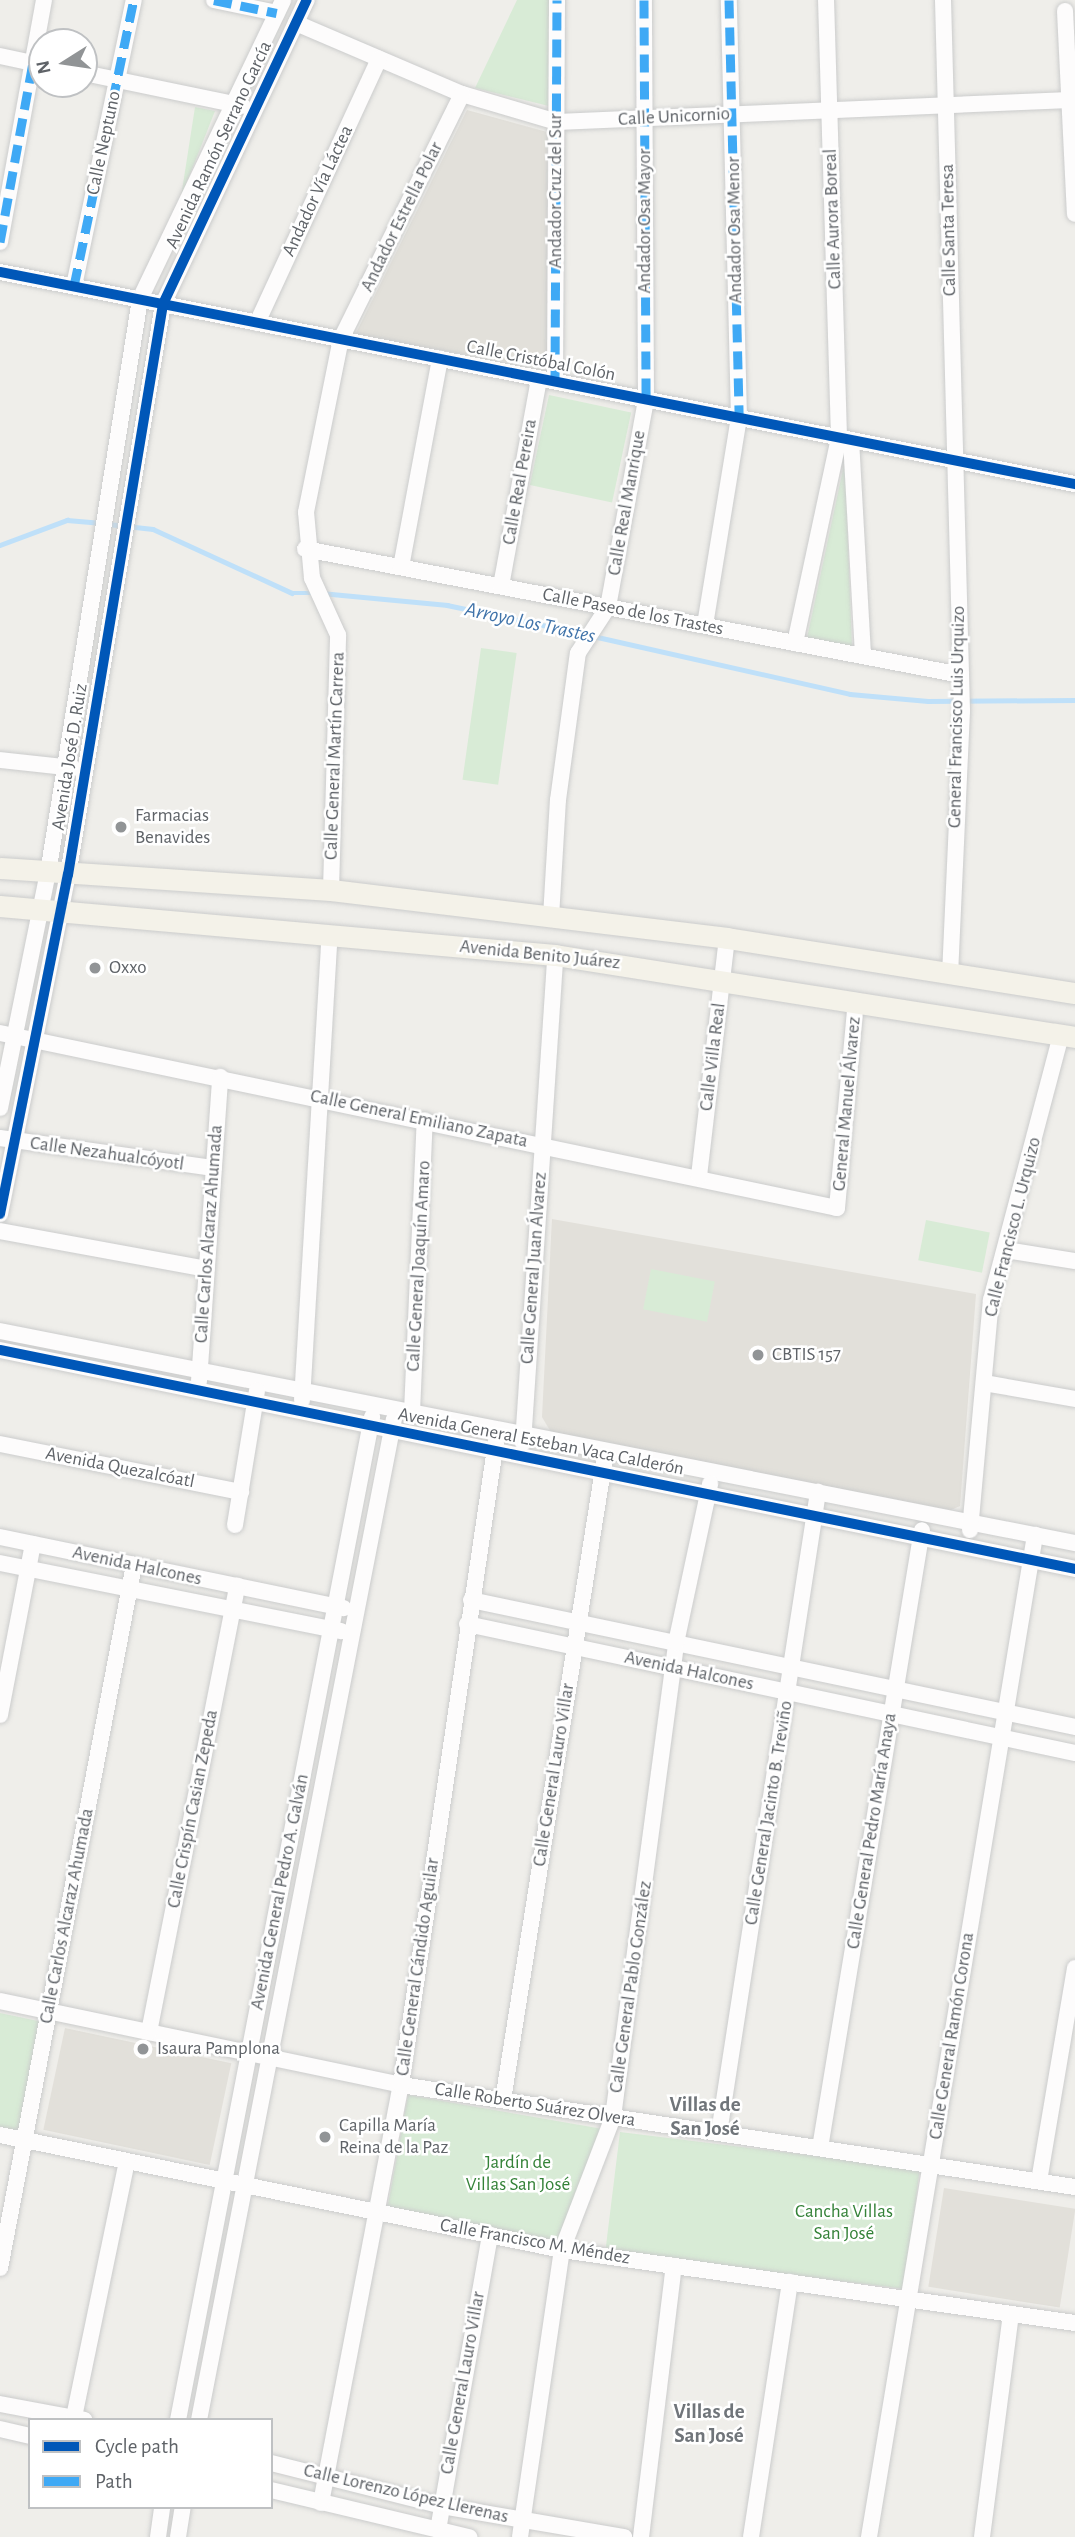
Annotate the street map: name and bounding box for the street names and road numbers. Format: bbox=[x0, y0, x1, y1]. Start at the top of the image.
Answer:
street label: Avenida Ramón Serrano García bbox=[161, 38, 277, 252]
street label: Calle Neptuno bbox=[82, 89, 126, 197]
street label: Calle Unicornio bbox=[617, 103, 731, 131]
street label: Andador Cruz del Sur bbox=[545, 114, 567, 268]
street label: Andador Vía Láctea bbox=[278, 122, 358, 260]
street label: Andador Estrella Polar bbox=[356, 138, 448, 296]
street label: Calle Aurora Boreal bbox=[819, 148, 847, 290]
street label: Andador Osa Mayor bbox=[634, 149, 656, 293]
street label: Andador Osa Menor bbox=[722, 156, 748, 304]
street label: Calle Santa Teresa bbox=[936, 164, 962, 296]
street label: Calle Cristóbal Colón bbox=[465, 335, 617, 387]
street label: Calle Real Pereira bbox=[498, 417, 542, 547]
street label: Calle Real Manrique bbox=[603, 429, 651, 577]
street label: Calle Paseo de los Trastes bbox=[541, 583, 725, 641]
street label: General Francisco Luis Urquizo bbox=[944, 606, 970, 828]
street label: Calle General Martín Carrera bbox=[320, 652, 350, 860]
street label: Avenida José D. Ruiz bbox=[47, 682, 93, 832]
street label: Avenida Benito Juárez bbox=[459, 935, 621, 975]
street label: Calle Villa Real bbox=[695, 1002, 731, 1112]
street label: General Manuel Álvarez bbox=[828, 1016, 866, 1192]
street label: Calle General Emiliano Zapata bbox=[308, 1085, 530, 1153]
street label: Calle Carlos Alcaraz Ahumada bbox=[190, 1124, 228, 1344]
street label: Calle Nezahualcóyotl bbox=[29, 1132, 185, 1176]
street label: Calle Francisco L. Urquizo bbox=[980, 1135, 1046, 1319]
street label: Calle General Joaquín Amaro bbox=[402, 1160, 436, 1372]
street label: Calle General Juan Álvarez bbox=[516, 1171, 552, 1365]
street label: Avenida General Esteban Vaca Calderón bbox=[396, 1403, 686, 1481]
street label: Avenida Quezalcóatl bbox=[44, 1442, 196, 1494]
street label: Avenida Halcones bbox=[70, 1541, 204, 1591]
street label: Avenida Halcones bbox=[622, 1646, 756, 1696]
street label: Calle General Lauro Villar bbox=[528, 1682, 580, 1868]
street label: Calle General Jacinto B. Treviño bbox=[740, 1699, 798, 1927]
street label: Calle Crispín Casian Zepeda bbox=[163, 1708, 223, 1910]
street label: Calle General Pedro María Anaya bbox=[842, 1711, 902, 1951]
street label: Avenida General Pedro A. Galván bbox=[246, 1772, 314, 2012]
street label: Calle Carlos Alcaraz Ahumada bbox=[35, 1806, 99, 2026]
street label: Calle General Cándido Aguilar bbox=[391, 1857, 445, 2077]
street label: Calle General Pablo González bbox=[605, 1880, 657, 2094]
street label: Calle General Ramón Corona bbox=[924, 1931, 980, 2141]
street label: Calle Roberto Suárez Olvera bbox=[433, 2078, 637, 2132]
street label: Calle Francisco M. Méndez bbox=[438, 2214, 632, 2270]
street label: Calle General Lauro Villar bbox=[436, 2290, 490, 2476]
street label: Calle Lorenzo López Llerenas bbox=[301, 2459, 511, 2529]

